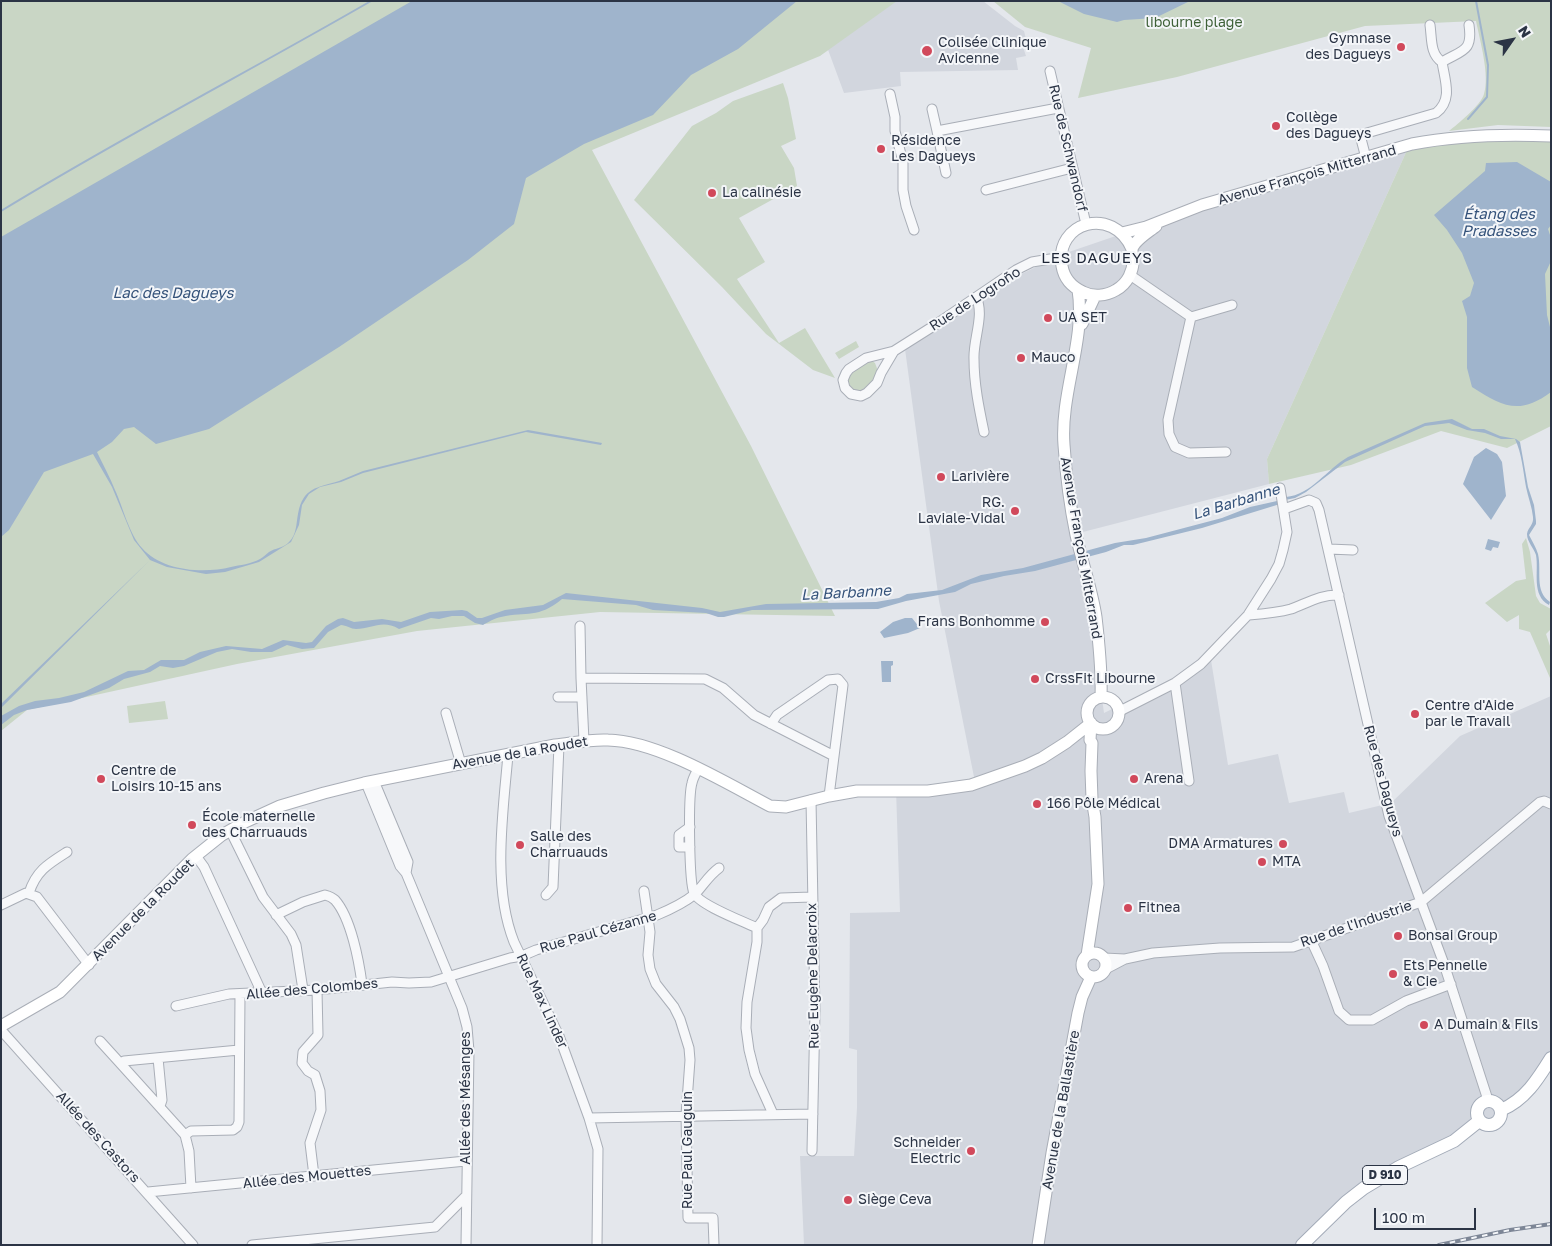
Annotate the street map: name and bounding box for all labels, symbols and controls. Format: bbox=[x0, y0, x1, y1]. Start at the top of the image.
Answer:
park label: libourne plage bbox=[1145, 15, 1243, 31]
north arrow bbox=[1487, 15, 1537, 65]
text: N bbox=[1515, 22, 1535, 41]
place label: Gymnase des Dagueys bbox=[1305, 31, 1391, 64]
place label: Colisée Clinique Avicenne bbox=[938, 35, 1047, 68]
marker: Gymnase des Dagueys bbox=[1395, 41, 1407, 53]
marker: Colisée Clinique Avicenne bbox=[920, 44, 934, 58]
street label: Rue de Schwandorf bbox=[1045, 83, 1091, 213]
place label: Collège des Dagueys bbox=[1286, 110, 1372, 142]
marker: Collège des Dagueys bbox=[1270, 120, 1282, 132]
place label: Résidence Les Dagueys bbox=[891, 133, 976, 166]
street label: Avenue François Mitterrand bbox=[1216, 141, 1398, 209]
marker: Résidence Les Dagueys bbox=[875, 143, 887, 155]
place label: La calinésie bbox=[722, 185, 801, 201]
marker: La calinésie bbox=[706, 187, 718, 199]
water label: Étang des Pradasses bbox=[1462, 205, 1536, 240]
district label: LES DAGUEYS bbox=[1040, 249, 1154, 267]
street label: Rue de Logroño bbox=[926, 263, 1024, 335]
water label: Lac des Dagueys bbox=[113, 284, 233, 302]
place label: UA SET bbox=[1058, 310, 1107, 326]
marker: UA SET bbox=[1042, 312, 1054, 324]
place label: Mauco bbox=[1031, 350, 1075, 366]
marker: Mauco bbox=[1015, 352, 1027, 364]
street label: Avenue François Mitterrand bbox=[1057, 456, 1105, 640]
place label: Larivière bbox=[951, 469, 1009, 485]
marker: Larivière bbox=[935, 471, 947, 483]
water label: La Barbanne bbox=[1190, 480, 1282, 524]
place label: RG. Laviale-Vidal bbox=[918, 495, 1005, 528]
marker: RG. Laviale-Vidal bbox=[1009, 505, 1021, 517]
water label: La Barbanne bbox=[801, 582, 891, 604]
place label: Frans Bonhomme bbox=[918, 614, 1035, 630]
marker: Frans Bonhomme bbox=[1039, 616, 1051, 628]
place label: CrssFit Libourne bbox=[1045, 671, 1155, 687]
marker: CrssFit Libourne bbox=[1029, 673, 1041, 685]
place label: Centre d'Aide par le Travail bbox=[1425, 698, 1514, 730]
marker: Centre d'Aide par le Travail bbox=[1409, 708, 1421, 720]
street label: Rue des Dagueys bbox=[1360, 723, 1406, 839]
street label: Avenue de la Roudet bbox=[451, 733, 589, 773]
place label: Centre de Loisirs 10-15 ans bbox=[111, 763, 222, 796]
place label: Arena bbox=[1144, 771, 1183, 787]
marker: Centre de Loisirs 10-15 ans bbox=[95, 773, 107, 785]
marker: Arena bbox=[1128, 773, 1140, 785]
place label: 166 Pôle Médical bbox=[1047, 796, 1160, 812]
marker: 166 Pôle Médical bbox=[1031, 798, 1043, 810]
place label: École maternelle des Charruauds bbox=[202, 809, 315, 842]
marker: École maternelle des Charruauds bbox=[186, 819, 198, 831]
place label: Salle des Charruauds bbox=[530, 829, 608, 862]
place label: DMA Armatures bbox=[1168, 836, 1273, 852]
marker: DMA Armatures bbox=[1277, 838, 1289, 850]
marker: Salle des Charruauds bbox=[514, 839, 526, 851]
place label: MTA bbox=[1272, 854, 1301, 870]
street label: Avenue de la Roudet bbox=[88, 855, 198, 965]
marker: MTA bbox=[1256, 856, 1268, 868]
street label: Rue de l'Industrie bbox=[1298, 897, 1414, 951]
place label: Fitnea bbox=[1138, 900, 1180, 916]
marker: Fitnea bbox=[1122, 902, 1134, 914]
street label: Rue Eugène Delacroix bbox=[803, 903, 823, 1049]
street label: Rue Paul Cézanne bbox=[538, 907, 658, 957]
place label: Bonsai Group bbox=[1408, 928, 1498, 944]
marker: Bonsai Group bbox=[1392, 930, 1404, 942]
street label: Rue Max Linder bbox=[513, 951, 571, 1051]
place label: Ets Pennelle & Cie bbox=[1403, 958, 1487, 990]
marker: Ets Pennelle & Cie bbox=[1387, 968, 1399, 980]
street label: Allée des Colombes bbox=[245, 975, 379, 1003]
place label: A Dumain & Fils bbox=[1434, 1017, 1538, 1033]
marker: A Dumain & Fils bbox=[1418, 1019, 1430, 1031]
street label: Avenue de la Ballastière bbox=[1039, 1029, 1083, 1191]
street label: Allée des Mésanges bbox=[458, 1031, 474, 1165]
street label: Allée des Castors bbox=[53, 1088, 143, 1186]
street label: Rue Paul Gauguin bbox=[680, 1091, 696, 1209]
place label: Schneider Electric bbox=[893, 1135, 961, 1168]
marker: Schneider Electric bbox=[965, 1145, 977, 1157]
street label: Allée des Mouettes bbox=[242, 1162, 372, 1192]
road number: D 910 bbox=[1362, 1166, 1408, 1184]
place label: Siège Ceva bbox=[858, 1192, 932, 1208]
marker: Siège Ceva bbox=[842, 1194, 854, 1206]
scale bar bbox=[1377, 1198, 1480, 1230]
text: 100 m bbox=[1382, 1208, 1425, 1226]

